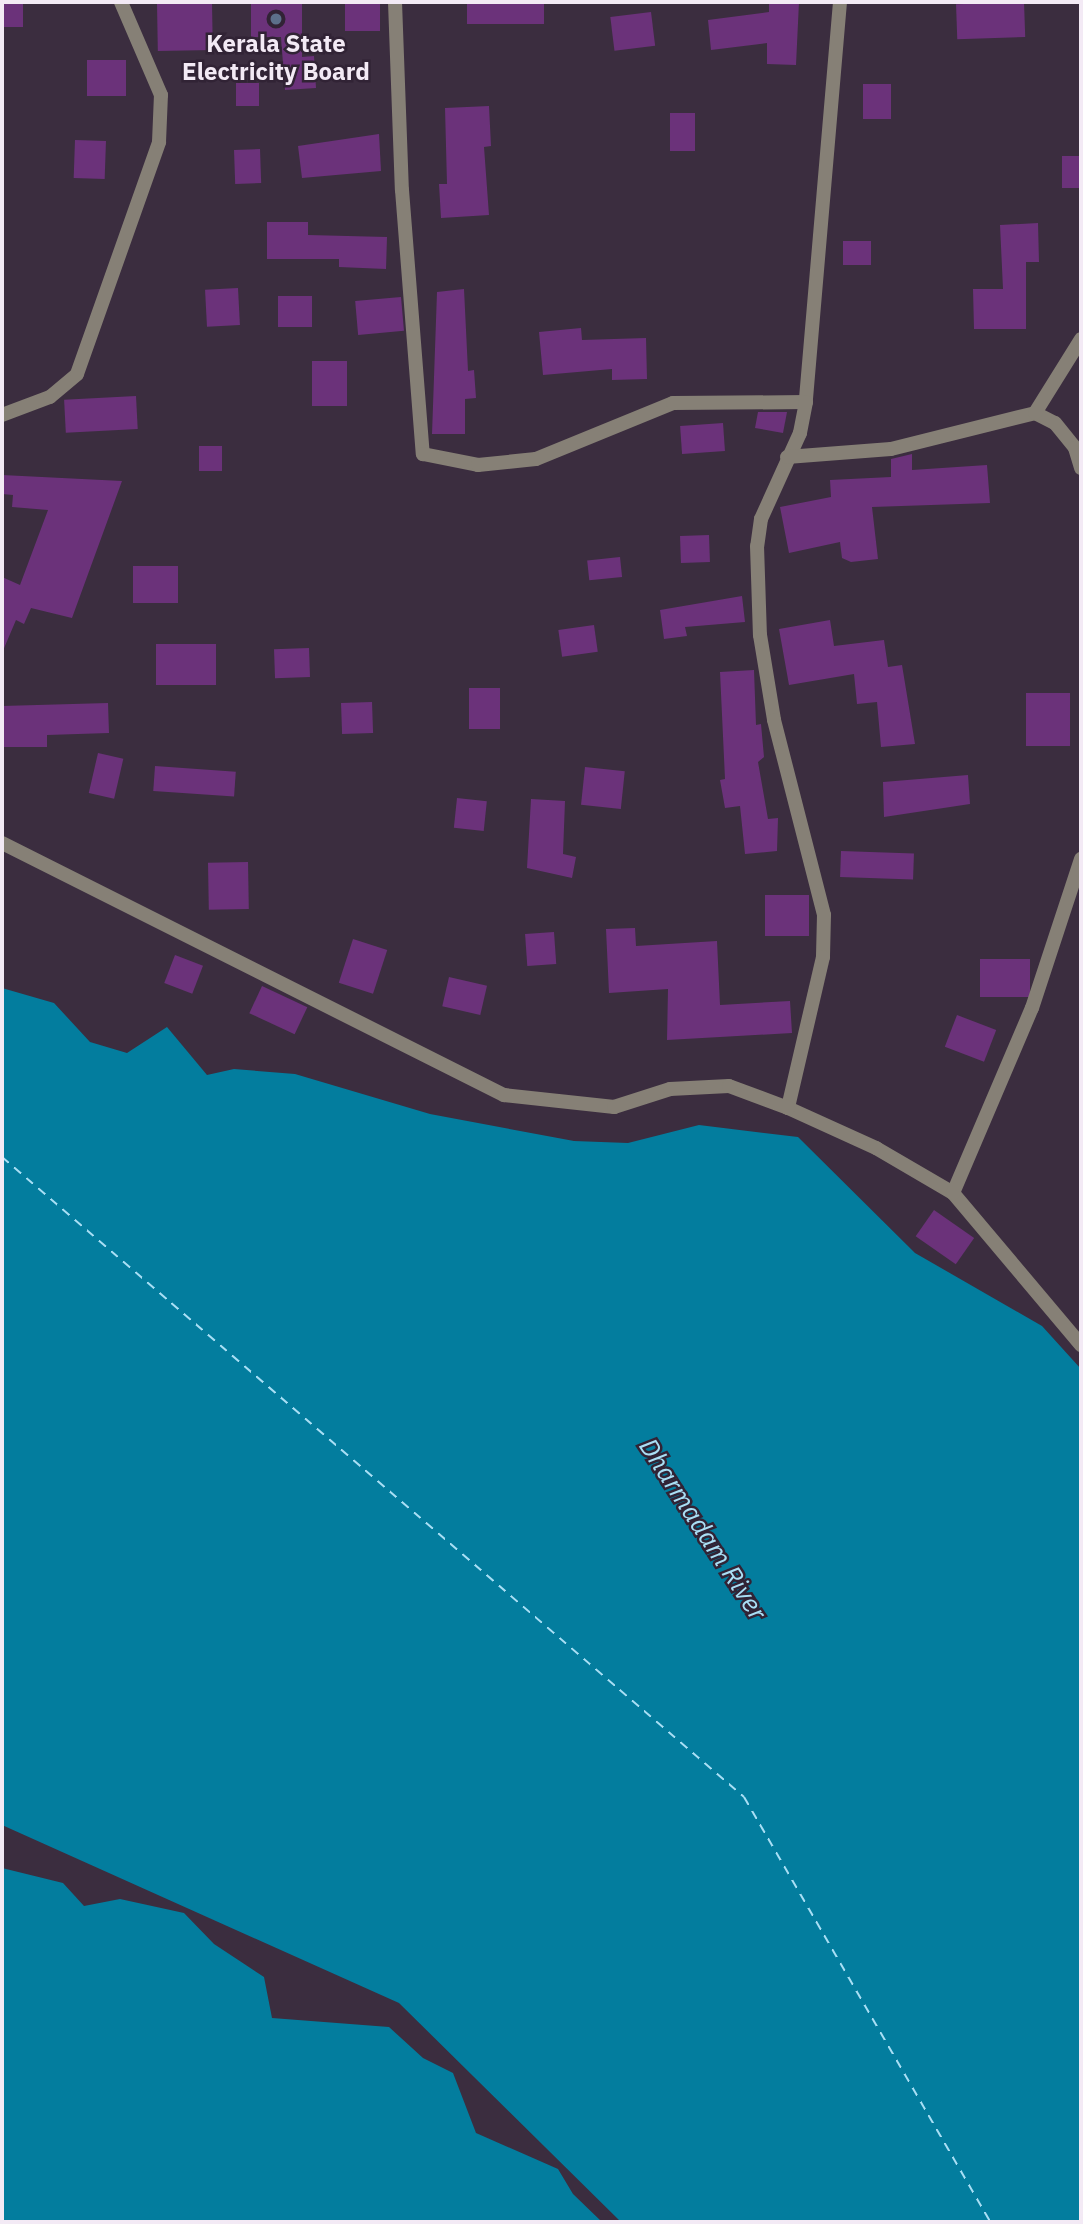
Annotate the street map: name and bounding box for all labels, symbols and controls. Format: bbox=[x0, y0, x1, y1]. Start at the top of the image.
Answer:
marker: Kerala State Electricity Board bbox=[268, 11, 284, 27]
place label: Kerala State Electricity Board bbox=[182, 30, 370, 86]
water label: Dharmadam River bbox=[633, 1432, 773, 1626]

